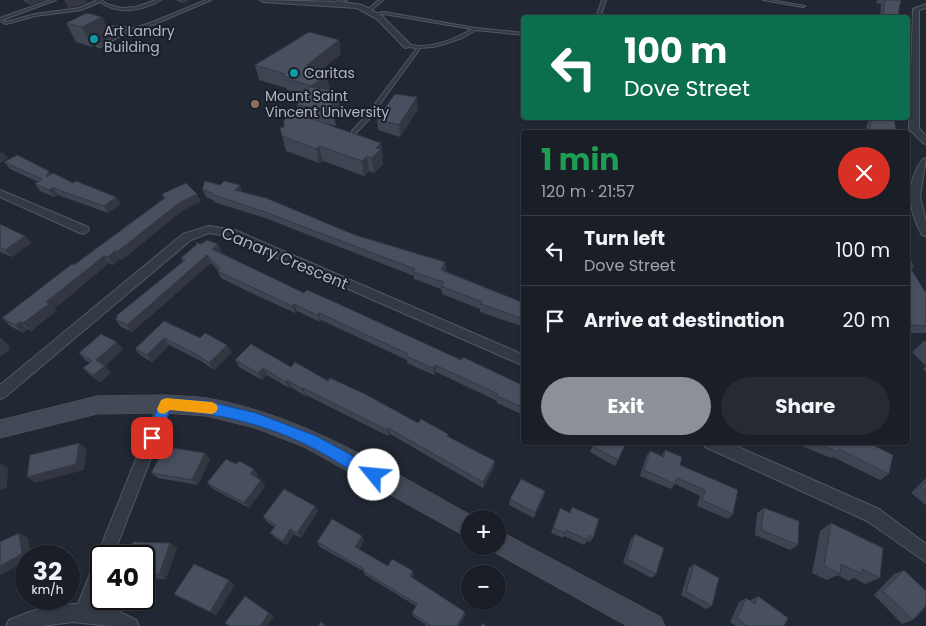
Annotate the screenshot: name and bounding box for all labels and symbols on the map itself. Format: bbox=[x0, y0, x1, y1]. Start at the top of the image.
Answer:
place label: Art Landry Building bbox=[104, 21, 175, 57]
marker: Art Landry Building bbox=[88, 33, 100, 45]
place label: Caritas bbox=[304, 63, 355, 83]
marker: Caritas bbox=[288, 67, 300, 79]
place label: Mount Saint Vincent University bbox=[265, 86, 389, 122]
marker: Mount Saint Vincent University bbox=[249, 98, 261, 110]
street label: Canary Crescent bbox=[218, 221, 352, 296]
pin bbox=[131, 417, 173, 459]
position arrow bbox=[347, 448, 399, 500]
speed limit sign: 40 bbox=[90, 545, 155, 610]

